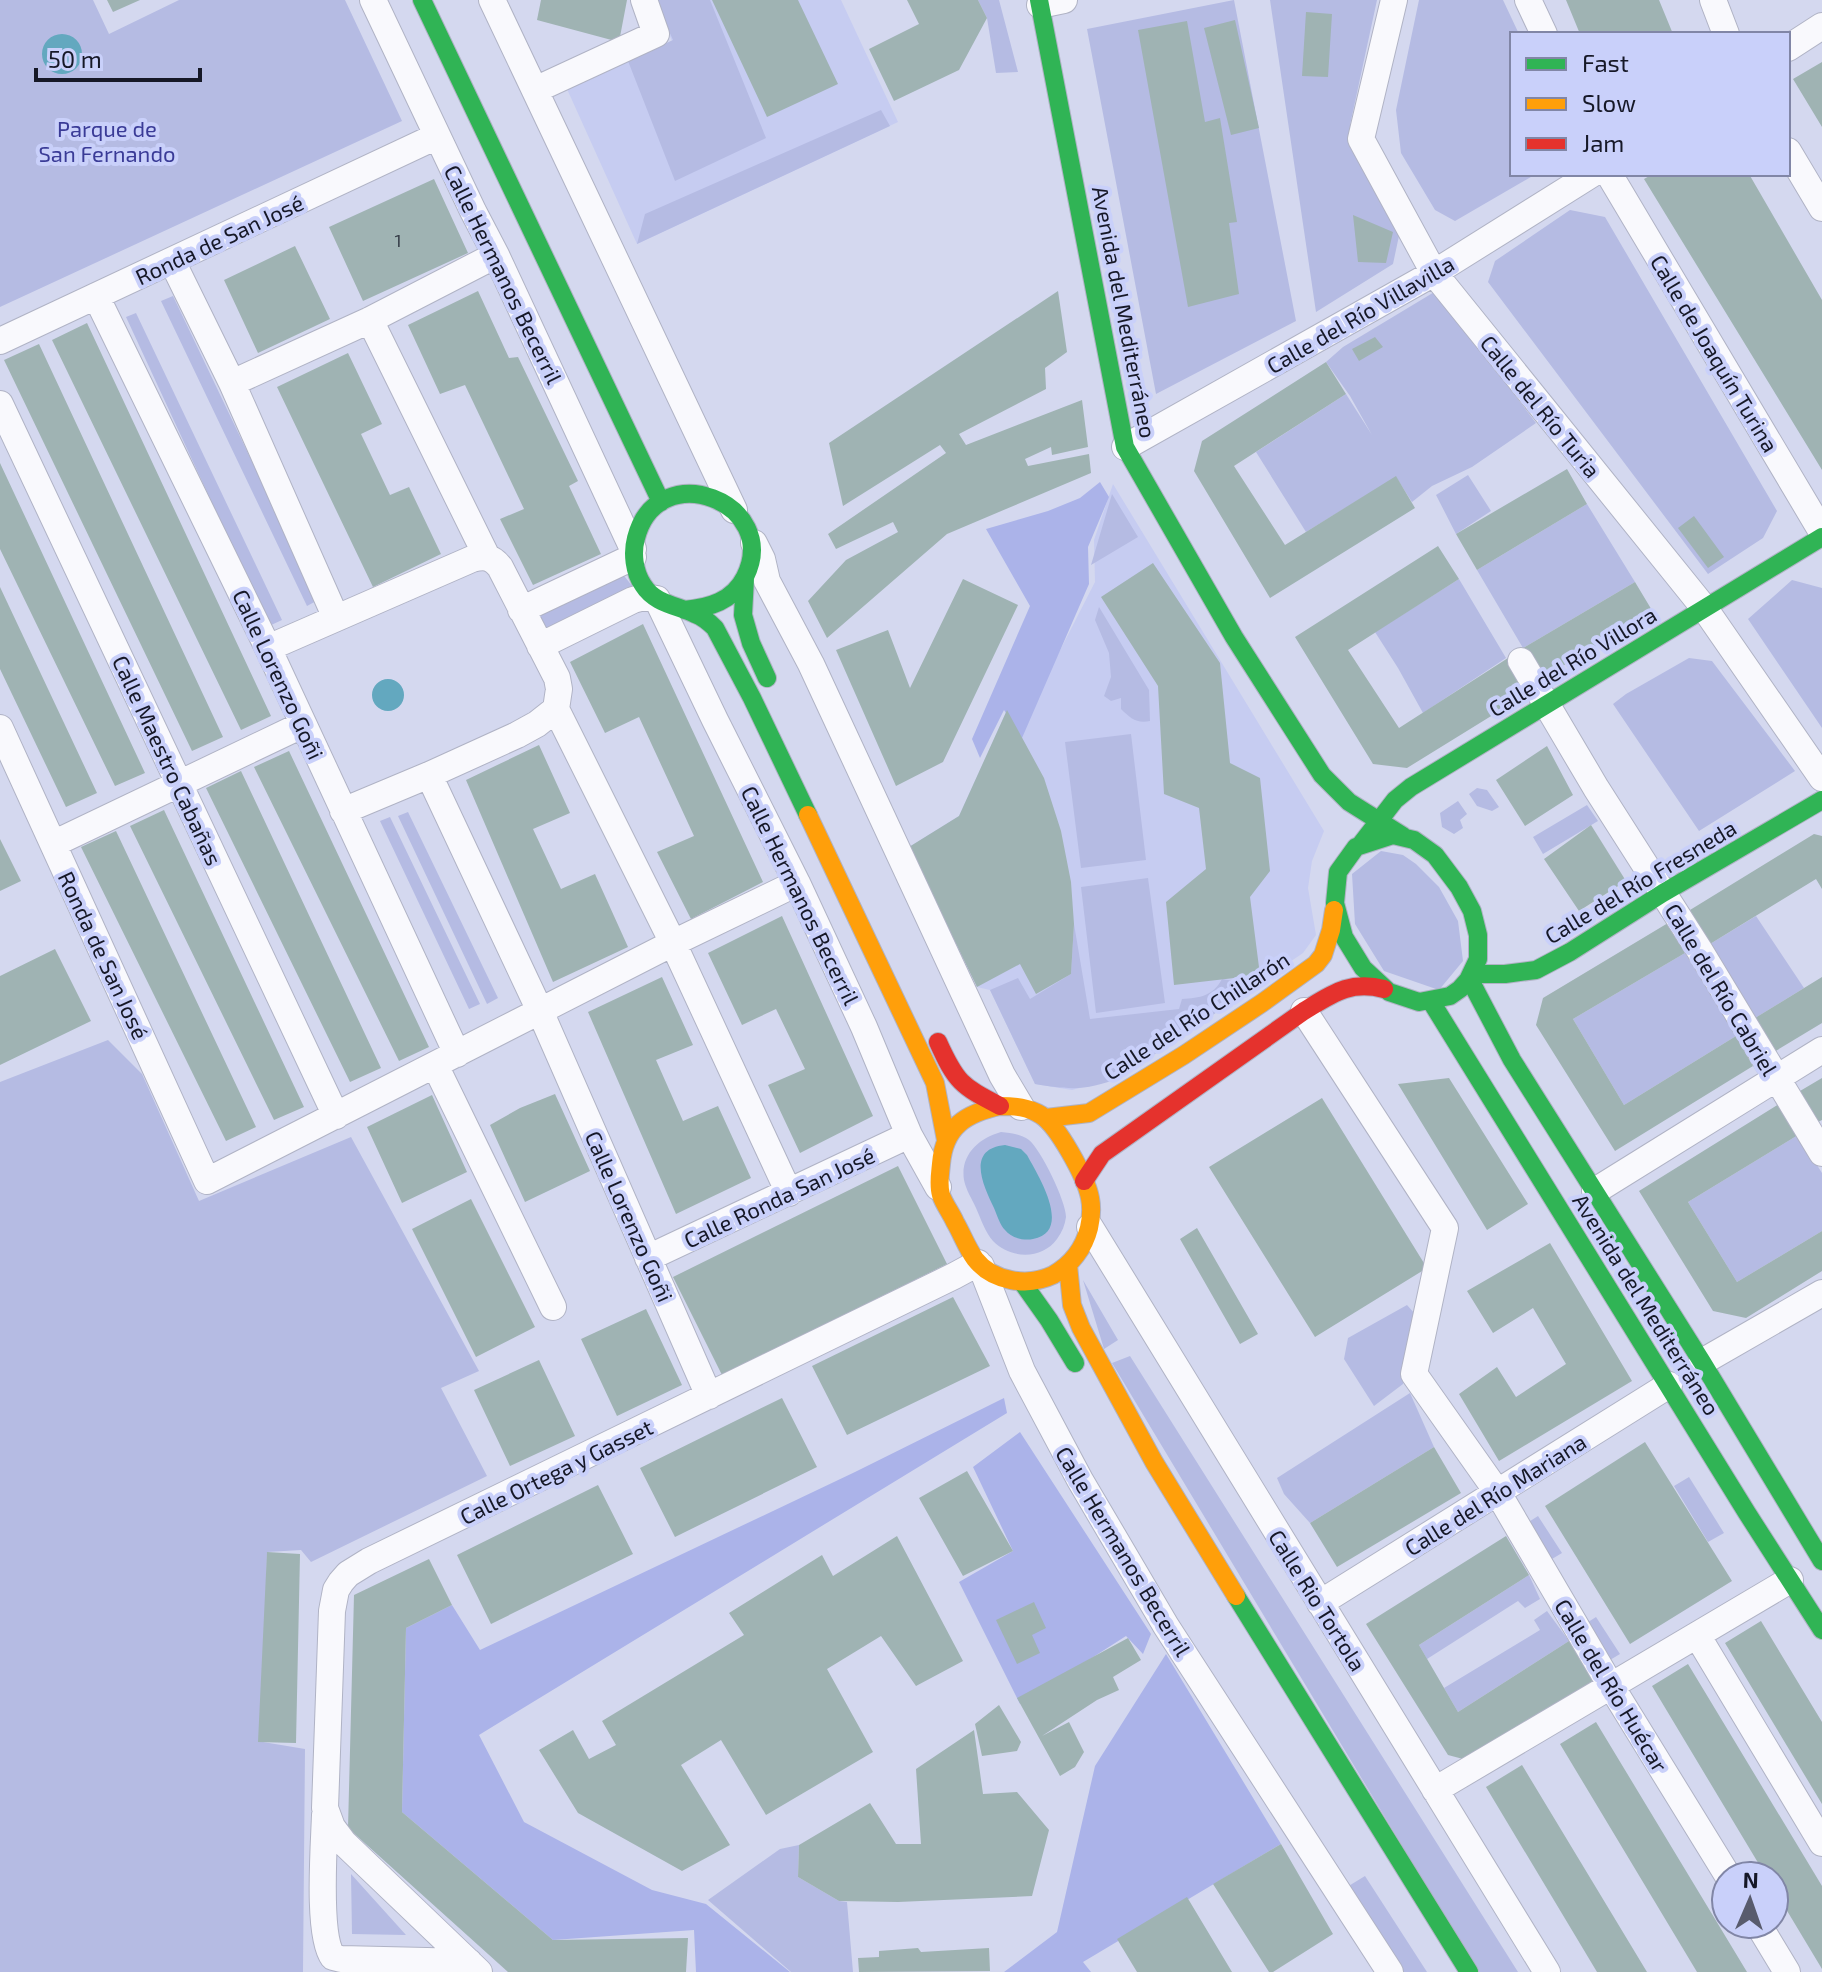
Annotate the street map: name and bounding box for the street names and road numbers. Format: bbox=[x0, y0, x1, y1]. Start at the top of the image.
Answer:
street label: Calle Hermanos Becerril bbox=[440, 160, 568, 388]
street label: Avenida del Mediterráneo bbox=[1088, 184, 1162, 440]
street label: Ronda de San José bbox=[131, 189, 307, 289]
street label: Calle del Río Villavilla bbox=[1262, 250, 1458, 378]
street label: Calle de Joaquín Turina bbox=[1646, 250, 1784, 456]
street label: Calle del Río Turia bbox=[1476, 330, 1606, 482]
street label: Calle Lorenzo Goñi bbox=[228, 585, 330, 763]
street label: Calle del Río Villora bbox=[1483, 601, 1661, 721]
street label: Calle Maestro Cabañas bbox=[108, 651, 228, 869]
street label: Calle Hermanos Becerril bbox=[737, 781, 865, 1009]
street label: Calle del Río Fresneda bbox=[1540, 814, 1740, 948]
street label: Ronda de San José bbox=[54, 867, 154, 1043]
street label: Calle del Río Cabriel bbox=[1660, 898, 1784, 1080]
street label: Calle del Río Chillarón bbox=[1098, 945, 1294, 1085]
street label: Calle Lorenzo Goñi bbox=[581, 1126, 679, 1306]
street label: Calle Ronda San José bbox=[680, 1141, 878, 1253]
street label: Avenida del Mediterráneo bbox=[1568, 1189, 1726, 1419]
street label: Calle Ortega y Gasset bbox=[455, 1413, 657, 1529]
street label: Calle del Río Mariana bbox=[1400, 1428, 1590, 1560]
street label: Calle Hermanos Becerril bbox=[1051, 1441, 1197, 1661]
street label: Calle Rio Tortola bbox=[1264, 1525, 1372, 1675]
street label: Calle del Río Huécar bbox=[1550, 1594, 1674, 1776]

